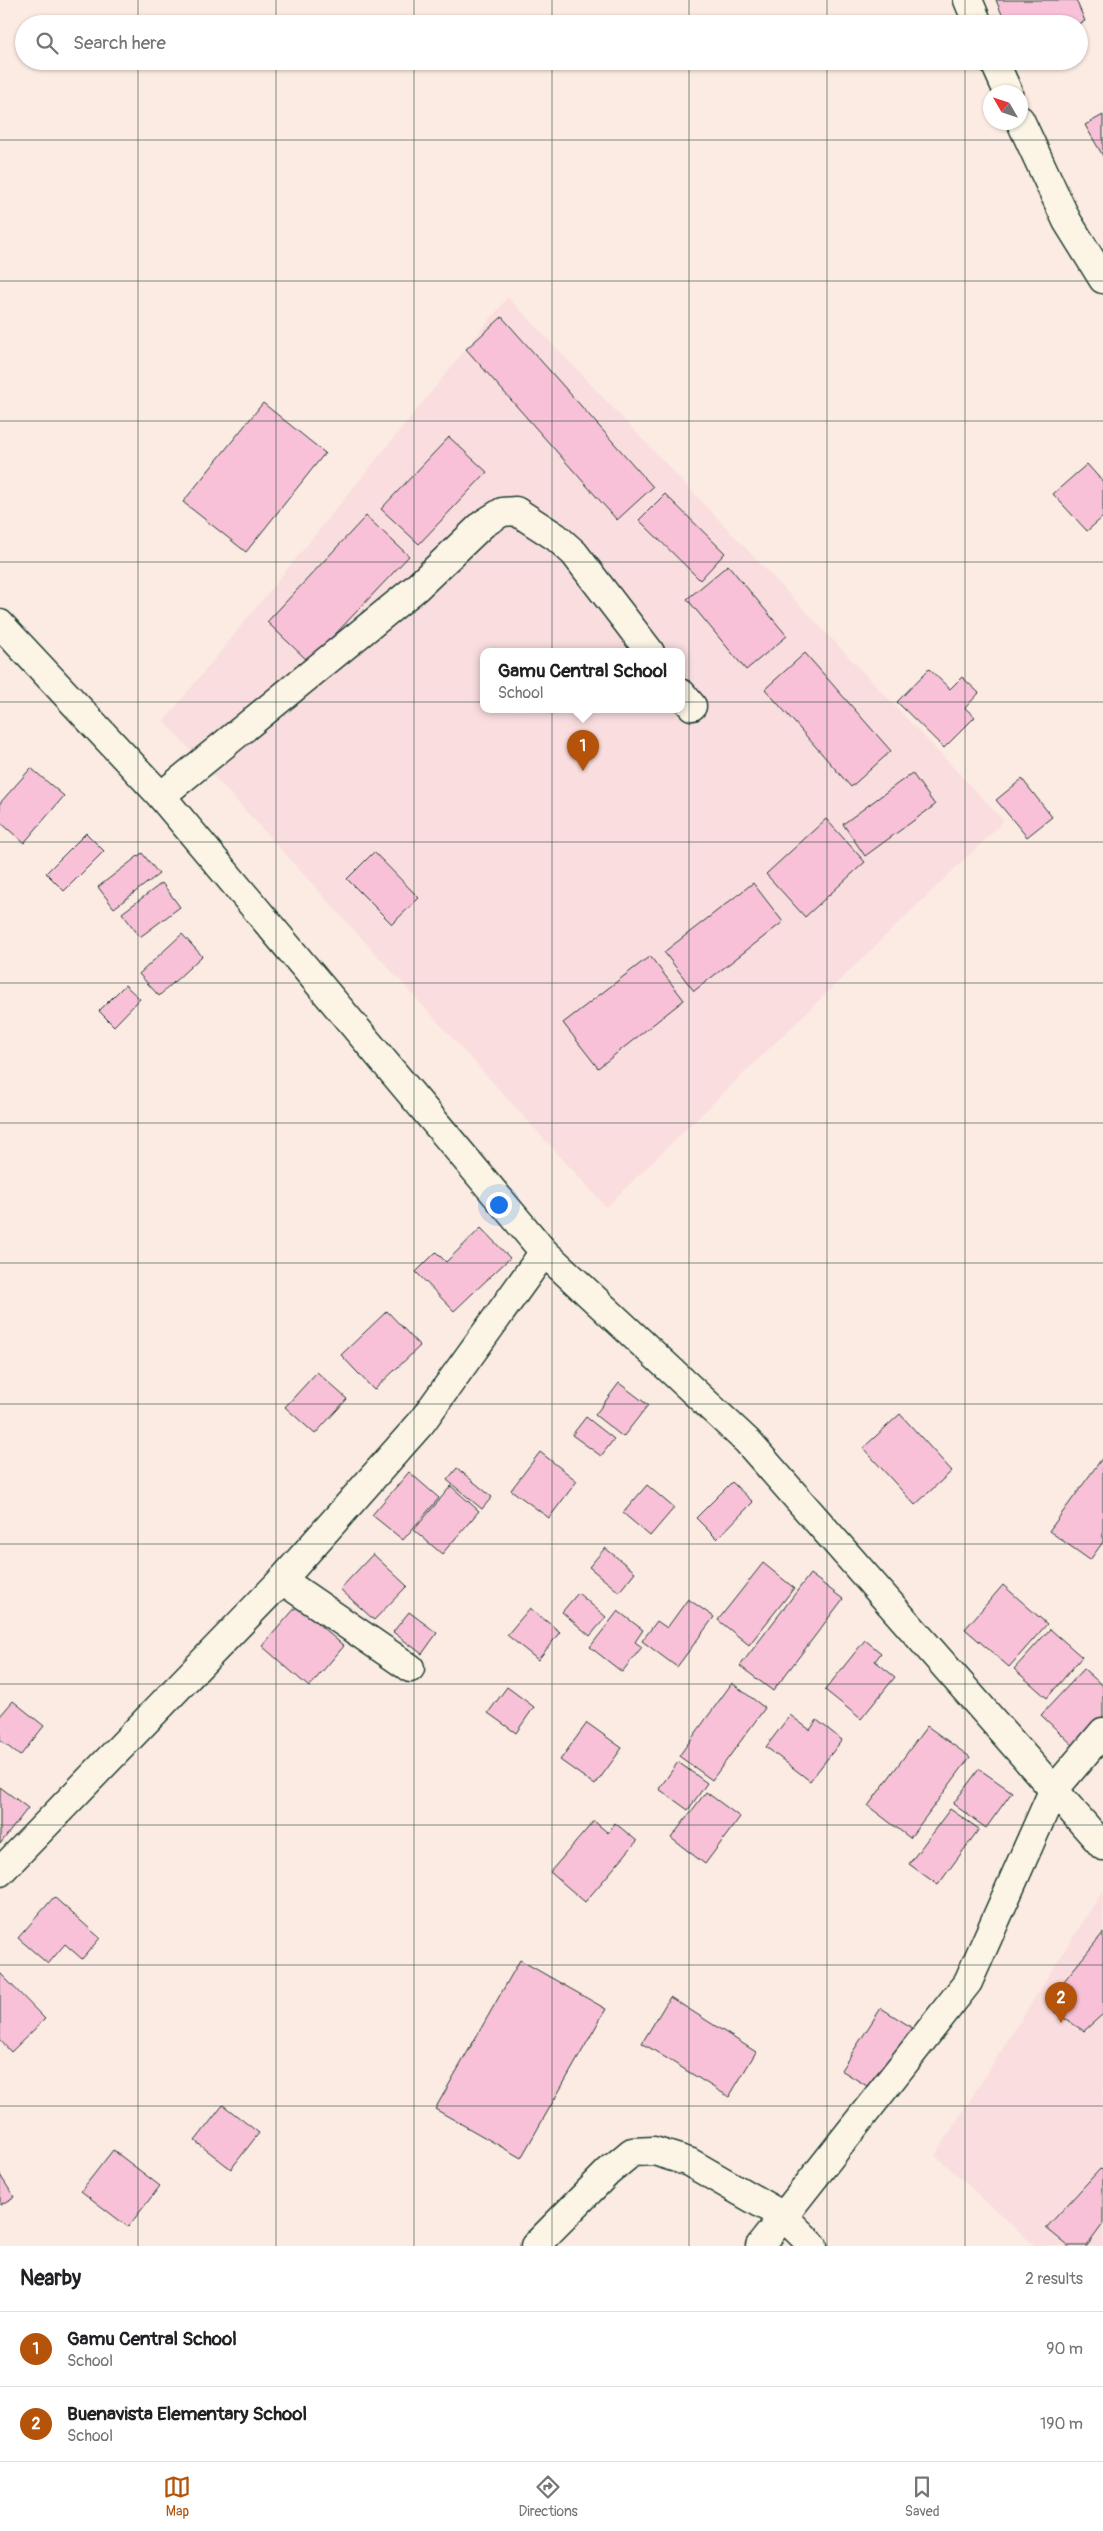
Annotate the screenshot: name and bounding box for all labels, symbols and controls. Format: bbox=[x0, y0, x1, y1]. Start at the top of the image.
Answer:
search box bbox=[15, 15, 1088, 70]
icon: search bbox=[33, 29, 61, 57]
text: Search here bbox=[73, 31, 166, 55]
north arrow bbox=[983, 85, 1028, 130]
popup bbox=[480, 648, 685, 713]
text: Gamu Central School bbox=[498, 659, 667, 683]
text: School bbox=[498, 683, 544, 703]
pin: 1 bbox=[567, 730, 599, 771]
your location bbox=[486, 1192, 512, 1218]
pin: 2 bbox=[1045, 1982, 1077, 2023]
text: Nearby bbox=[20, 2265, 81, 2292]
text: 2 results bbox=[1025, 2269, 1083, 2289]
text: Gamu Central School bbox=[67, 2327, 237, 2351]
text: 1 bbox=[33, 2339, 39, 2359]
text: 90 m bbox=[1046, 2339, 1083, 2359]
text: School bbox=[67, 2351, 113, 2371]
text: Buenavista Elementary School bbox=[67, 2402, 307, 2426]
text: 2 bbox=[32, 2414, 40, 2434]
text: 190 m bbox=[1040, 2414, 1083, 2434]
text: School bbox=[67, 2426, 113, 2446]
tab: Map bbox=[163, 2473, 191, 2520]
tab: Directions bbox=[518, 2473, 578, 2520]
tab: Saved bbox=[905, 2473, 940, 2520]

